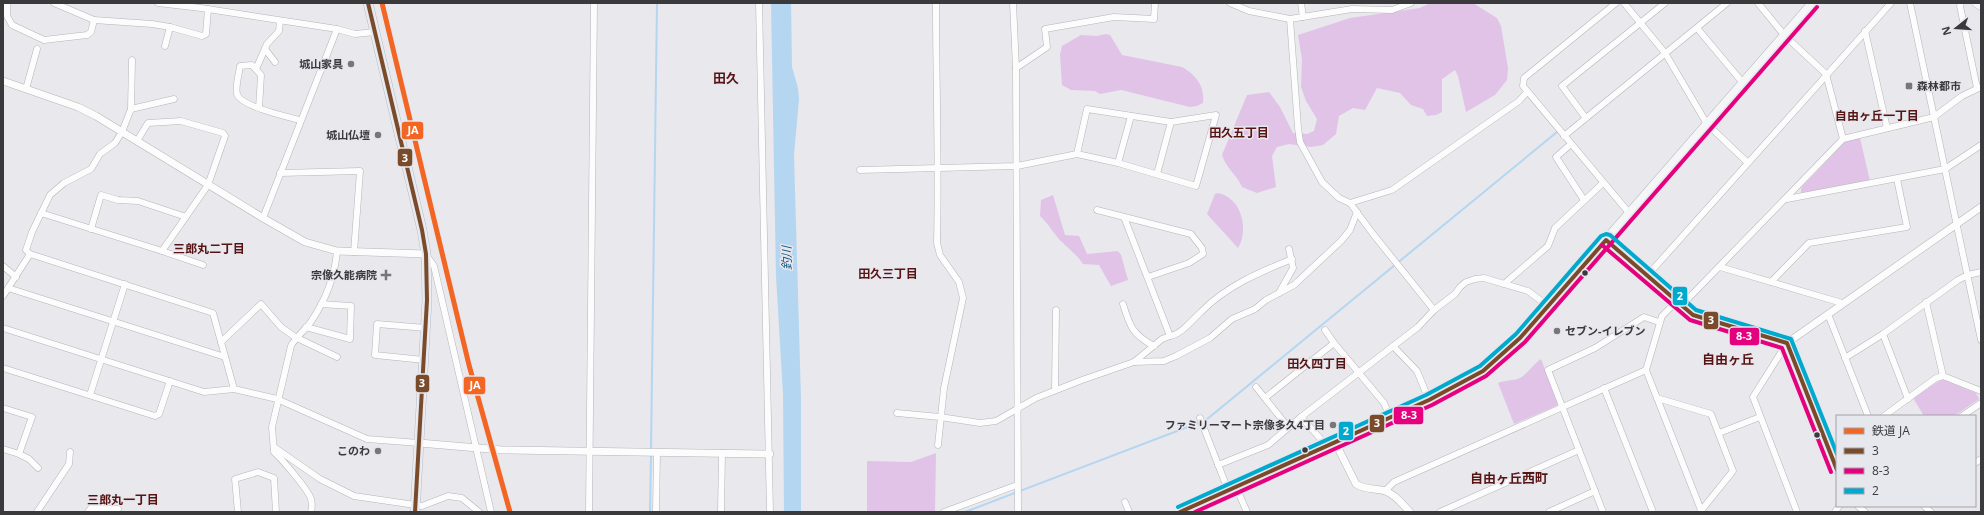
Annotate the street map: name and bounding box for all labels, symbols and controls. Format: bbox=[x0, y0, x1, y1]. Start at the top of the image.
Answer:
north arrow bbox=[1936, 8, 1976, 48]
text: N bbox=[1937, 25, 1954, 38]
place label: 城山家具 bbox=[299, 56, 343, 71]
marker: 城山家具 bbox=[346, 59, 356, 69]
district label: 田久 bbox=[713, 69, 739, 87]
place label: 森林都市 bbox=[1917, 78, 1961, 93]
marker: 森林都市 bbox=[1904, 81, 1914, 91]
district label: 自由ヶ丘一丁目 bbox=[1835, 107, 1919, 124]
line badge: JA bbox=[401, 121, 424, 140]
text: JA bbox=[406, 122, 419, 137]
district label: 田久五丁目 bbox=[1209, 124, 1269, 141]
place label: 城山仏壇 bbox=[326, 127, 370, 142]
marker: 城山仏壇 bbox=[373, 130, 383, 140]
line badge: 3 bbox=[397, 148, 413, 167]
text: 3 bbox=[402, 150, 408, 165]
district label: 三郎丸二丁目 bbox=[173, 240, 245, 257]
water label: 釣川 bbox=[778, 244, 795, 270]
district label: 田久三丁目 bbox=[858, 265, 918, 282]
place label: 宗像久能病院 bbox=[311, 267, 377, 282]
unlabelled marker bbox=[1580, 268, 1590, 278]
marker: 宗像久能病院 bbox=[380, 269, 392, 281]
line badge: 2 bbox=[1672, 286, 1688, 306]
text: 2 bbox=[1677, 288, 1683, 303]
line badge: 3 bbox=[1703, 311, 1719, 330]
text: 3 bbox=[1708, 312, 1714, 327]
place label: セブン-イレブン bbox=[1565, 323, 1646, 338]
marker: セブン-イレブン bbox=[1552, 326, 1562, 336]
line badge: 8-3 bbox=[1729, 327, 1760, 346]
text: 8-3 bbox=[1736, 328, 1752, 343]
district label: 自由ヶ丘 bbox=[1702, 350, 1754, 368]
district label: 田久四丁目 bbox=[1287, 355, 1347, 372]
line badge: 3 bbox=[415, 374, 430, 393]
text: 3 bbox=[419, 375, 425, 390]
line badge: JA bbox=[463, 376, 486, 395]
text: JA bbox=[468, 377, 481, 392]
line badge: 8-3 bbox=[1393, 406, 1424, 425]
text: 8-3 bbox=[1401, 407, 1417, 422]
line badge: 3 bbox=[1369, 414, 1385, 433]
text: 3 bbox=[1374, 415, 1380, 430]
legend bbox=[1836, 415, 1976, 507]
place label: ファミリーマート宗像多久4丁目 bbox=[1165, 417, 1325, 432]
marker: ファミリーマート宗像多久4丁目 bbox=[1328, 420, 1338, 430]
line badge: 2 bbox=[1338, 421, 1354, 441]
text: 鉄道 JA bbox=[1872, 422, 1910, 439]
text: 2 bbox=[1343, 423, 1349, 438]
unlabelled marker bbox=[1812, 430, 1822, 440]
text: 3 bbox=[1872, 442, 1879, 459]
place label: このわ bbox=[337, 443, 370, 458]
unlabelled marker bbox=[1300, 445, 1310, 455]
marker: このわ bbox=[373, 446, 383, 456]
text: 8-3 bbox=[1872, 462, 1890, 479]
district label: 自由ヶ丘西町 bbox=[1470, 469, 1548, 487]
text: 2 bbox=[1872, 482, 1879, 499]
district label: 三郎丸一丁目 bbox=[87, 491, 159, 508]

